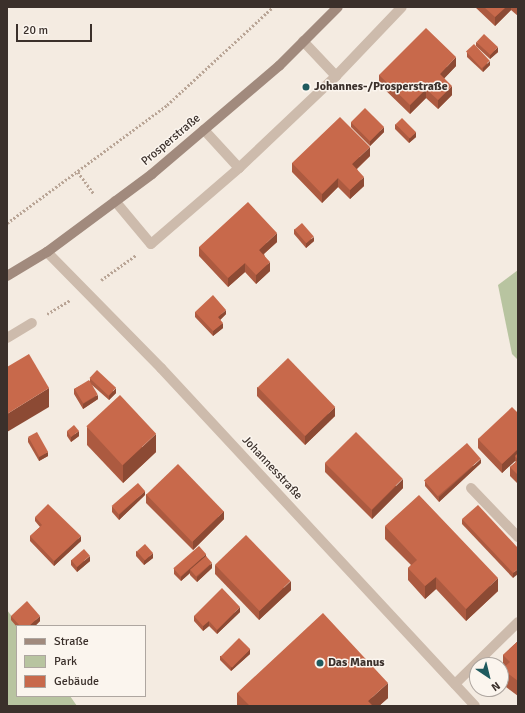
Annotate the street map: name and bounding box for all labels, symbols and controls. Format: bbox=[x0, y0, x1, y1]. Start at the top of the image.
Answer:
scale bar bbox=[18, 16, 94, 42]
text: 20 m bbox=[23, 23, 48, 38]
place label: Johannes-/Prosperstraße bbox=[314, 80, 448, 94]
marker: Johannes-/Prosperstraße bbox=[301, 82, 311, 92]
street label: Prosperstraße bbox=[139, 111, 203, 169]
street label: Johannesstraße bbox=[239, 433, 305, 503]
legend bbox=[16, 625, 146, 697]
text: Straße bbox=[54, 634, 89, 649]
text: Park bbox=[54, 654, 77, 669]
place label: Das Manus bbox=[328, 656, 385, 670]
north arrow bbox=[469, 657, 509, 697]
marker: Das Manus bbox=[315, 658, 325, 668]
text: Gebäude bbox=[54, 674, 99, 689]
text: N bbox=[489, 679, 502, 694]

